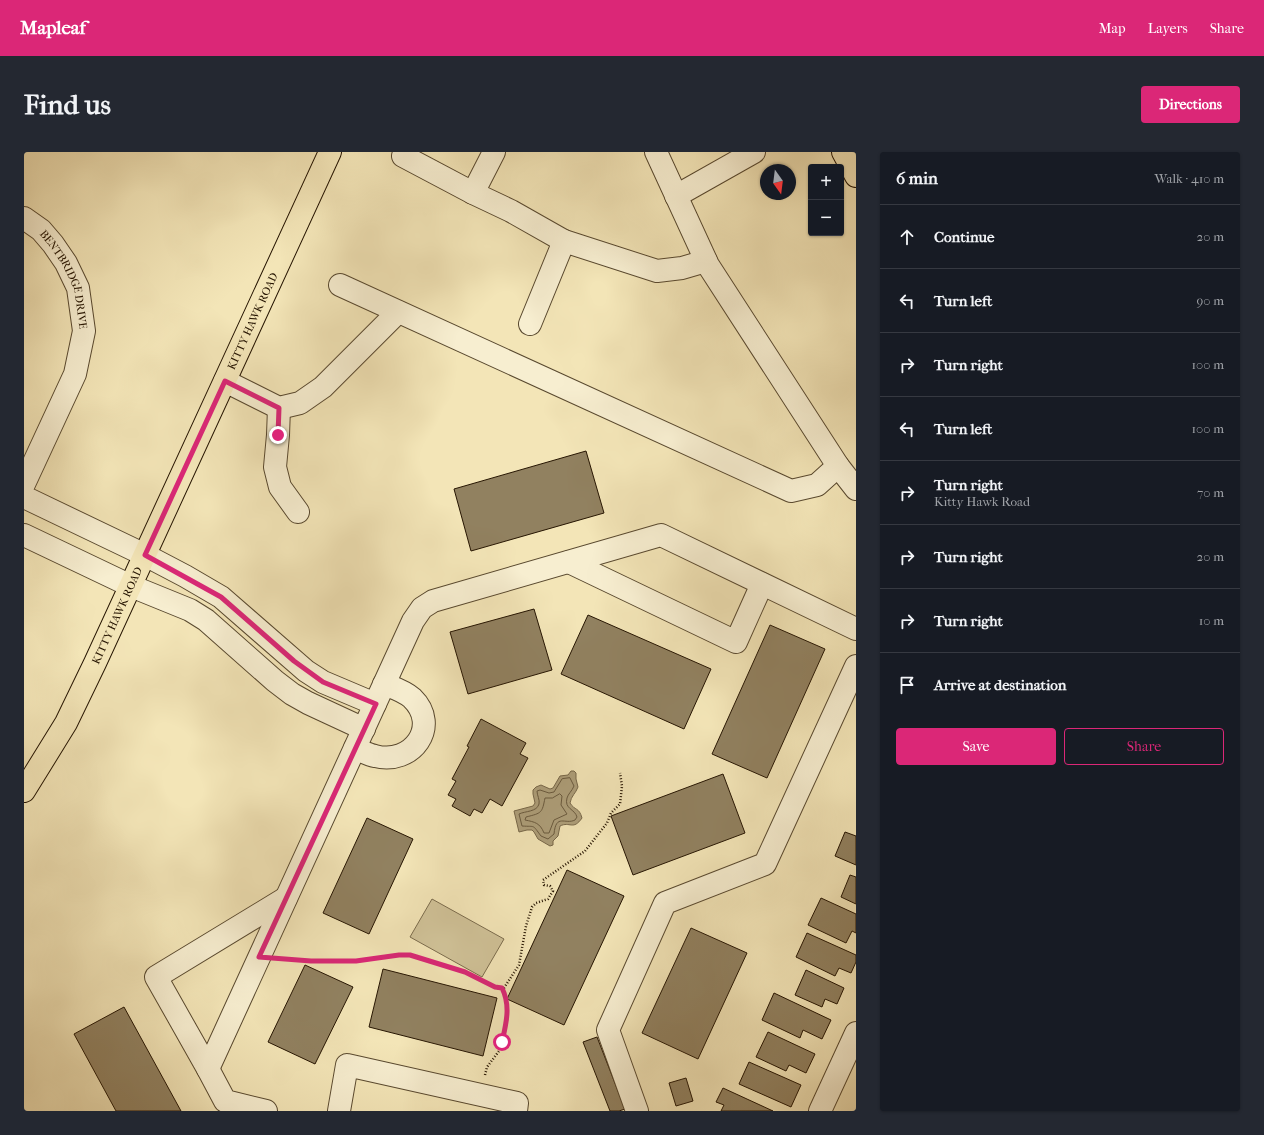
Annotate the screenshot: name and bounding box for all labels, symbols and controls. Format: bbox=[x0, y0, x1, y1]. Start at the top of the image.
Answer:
text: Mapleaf bbox=[20, 17, 86, 39]
text: Map bbox=[1099, 20, 1126, 37]
text: Layers bbox=[1148, 20, 1188, 37]
text: Share bbox=[1210, 20, 1244, 37]
button: Directions bbox=[1141, 86, 1240, 123]
text: Find us bbox=[24, 88, 111, 121]
north arrow bbox=[760, 164, 796, 200]
map controls bbox=[808, 164, 844, 236]
button: + bbox=[808, 164, 844, 200]
text: 6 min bbox=[896, 168, 938, 188]
text: Walk · 410 m bbox=[1155, 171, 1224, 186]
button: − bbox=[808, 200, 844, 236]
icon: ahead bbox=[896, 226, 918, 248]
street label: BENTBRIDGE DRIVE bbox=[37, 227, 90, 330]
text: Continue bbox=[934, 228, 994, 246]
text: 20 m bbox=[1197, 229, 1224, 244]
street label: KITTY HAWK ROAD bbox=[225, 271, 281, 372]
icon: left bbox=[896, 290, 918, 312]
text: Turn left bbox=[934, 292, 992, 310]
text: 90 m bbox=[1196, 293, 1224, 308]
icon: right bbox=[896, 354, 918, 376]
text: Turn right bbox=[934, 356, 1003, 374]
text: 100 m bbox=[1191, 357, 1224, 372]
icon: left bbox=[896, 418, 918, 440]
text: Turn left bbox=[934, 420, 992, 438]
text: 100 m bbox=[1191, 421, 1224, 436]
route end bbox=[269, 426, 287, 444]
text: Turn right bbox=[934, 476, 1003, 494]
icon: right bbox=[896, 482, 918, 504]
text: 70 m bbox=[1197, 485, 1224, 500]
text: Kitty Hawk Road bbox=[934, 494, 1030, 509]
icon: right bbox=[896, 546, 918, 568]
text: Turn right bbox=[934, 548, 1003, 566]
text: 20 m bbox=[1197, 549, 1224, 564]
street label: KITTY HAWK ROAD bbox=[89, 565, 145, 666]
icon: right bbox=[896, 610, 918, 632]
text: Turn right bbox=[934, 612, 1003, 630]
text: 10 m bbox=[1199, 613, 1224, 628]
icon: arrive bbox=[896, 674, 918, 696]
text: Arrive at destination bbox=[934, 676, 1066, 694]
button: Save bbox=[896, 728, 1056, 765]
button: Share bbox=[1064, 728, 1224, 765]
route start bbox=[493, 1033, 511, 1051]

